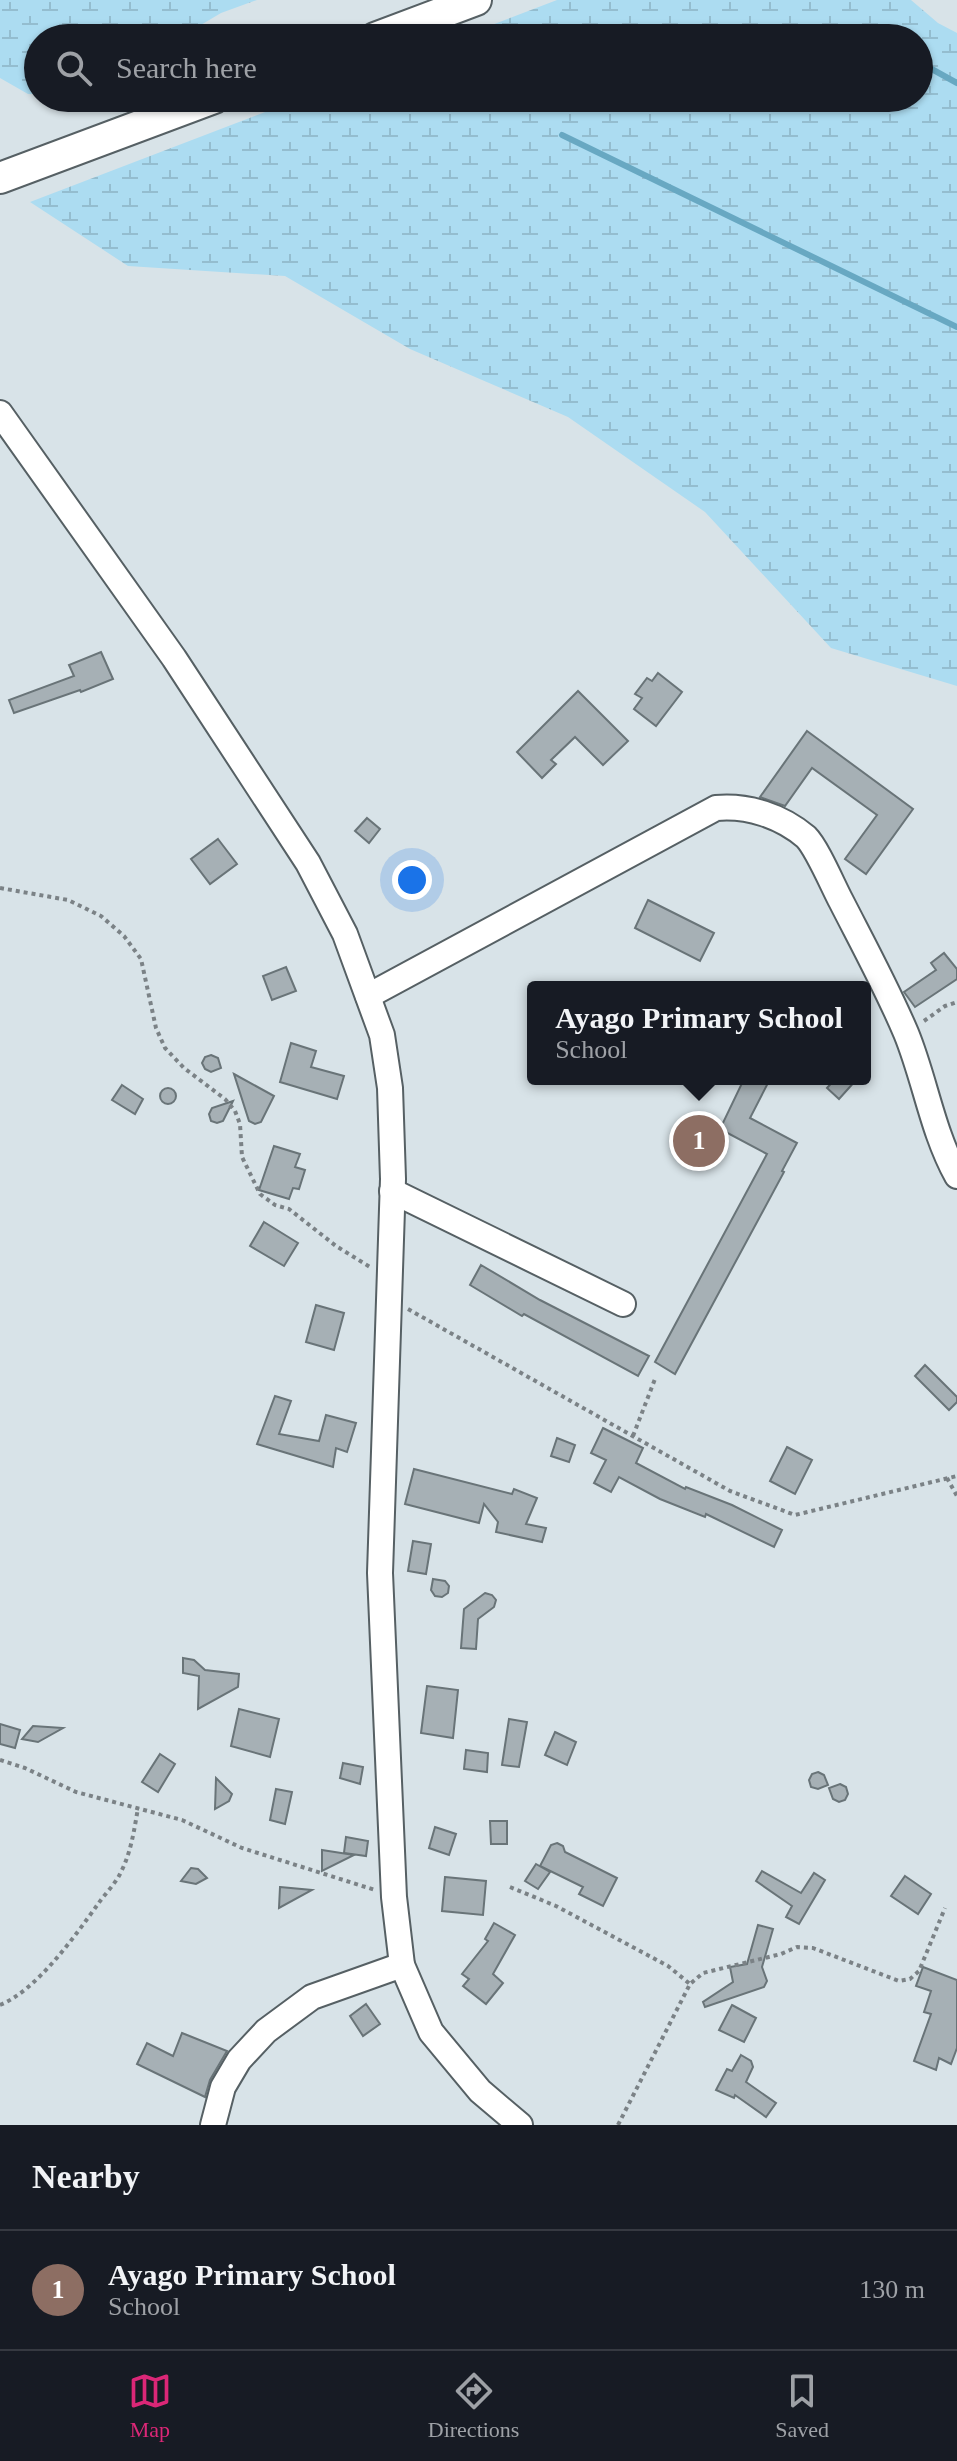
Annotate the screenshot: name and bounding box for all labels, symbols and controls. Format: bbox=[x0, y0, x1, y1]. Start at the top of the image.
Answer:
search box bbox=[24, 24, 933, 112]
icon: search bbox=[52, 46, 96, 90]
text: Search here bbox=[116, 51, 257, 84]
your location bbox=[392, 860, 432, 900]
popup bbox=[527, 981, 871, 1085]
text: Ayago Primary School bbox=[555, 1001, 843, 1034]
text: School bbox=[555, 1035, 627, 1064]
pin: 1 bbox=[673, 1111, 725, 1171]
text: Nearby bbox=[32, 2158, 140, 2195]
text: Ayago Primary School bbox=[108, 2258, 396, 2291]
text: 1 bbox=[52, 2275, 65, 2304]
text: 130 m bbox=[859, 2275, 925, 2304]
text: School bbox=[108, 2292, 180, 2321]
tab: Map bbox=[128, 2369, 172, 2443]
tab: Directions bbox=[428, 2369, 519, 2443]
tab: Saved bbox=[775, 2369, 829, 2443]

